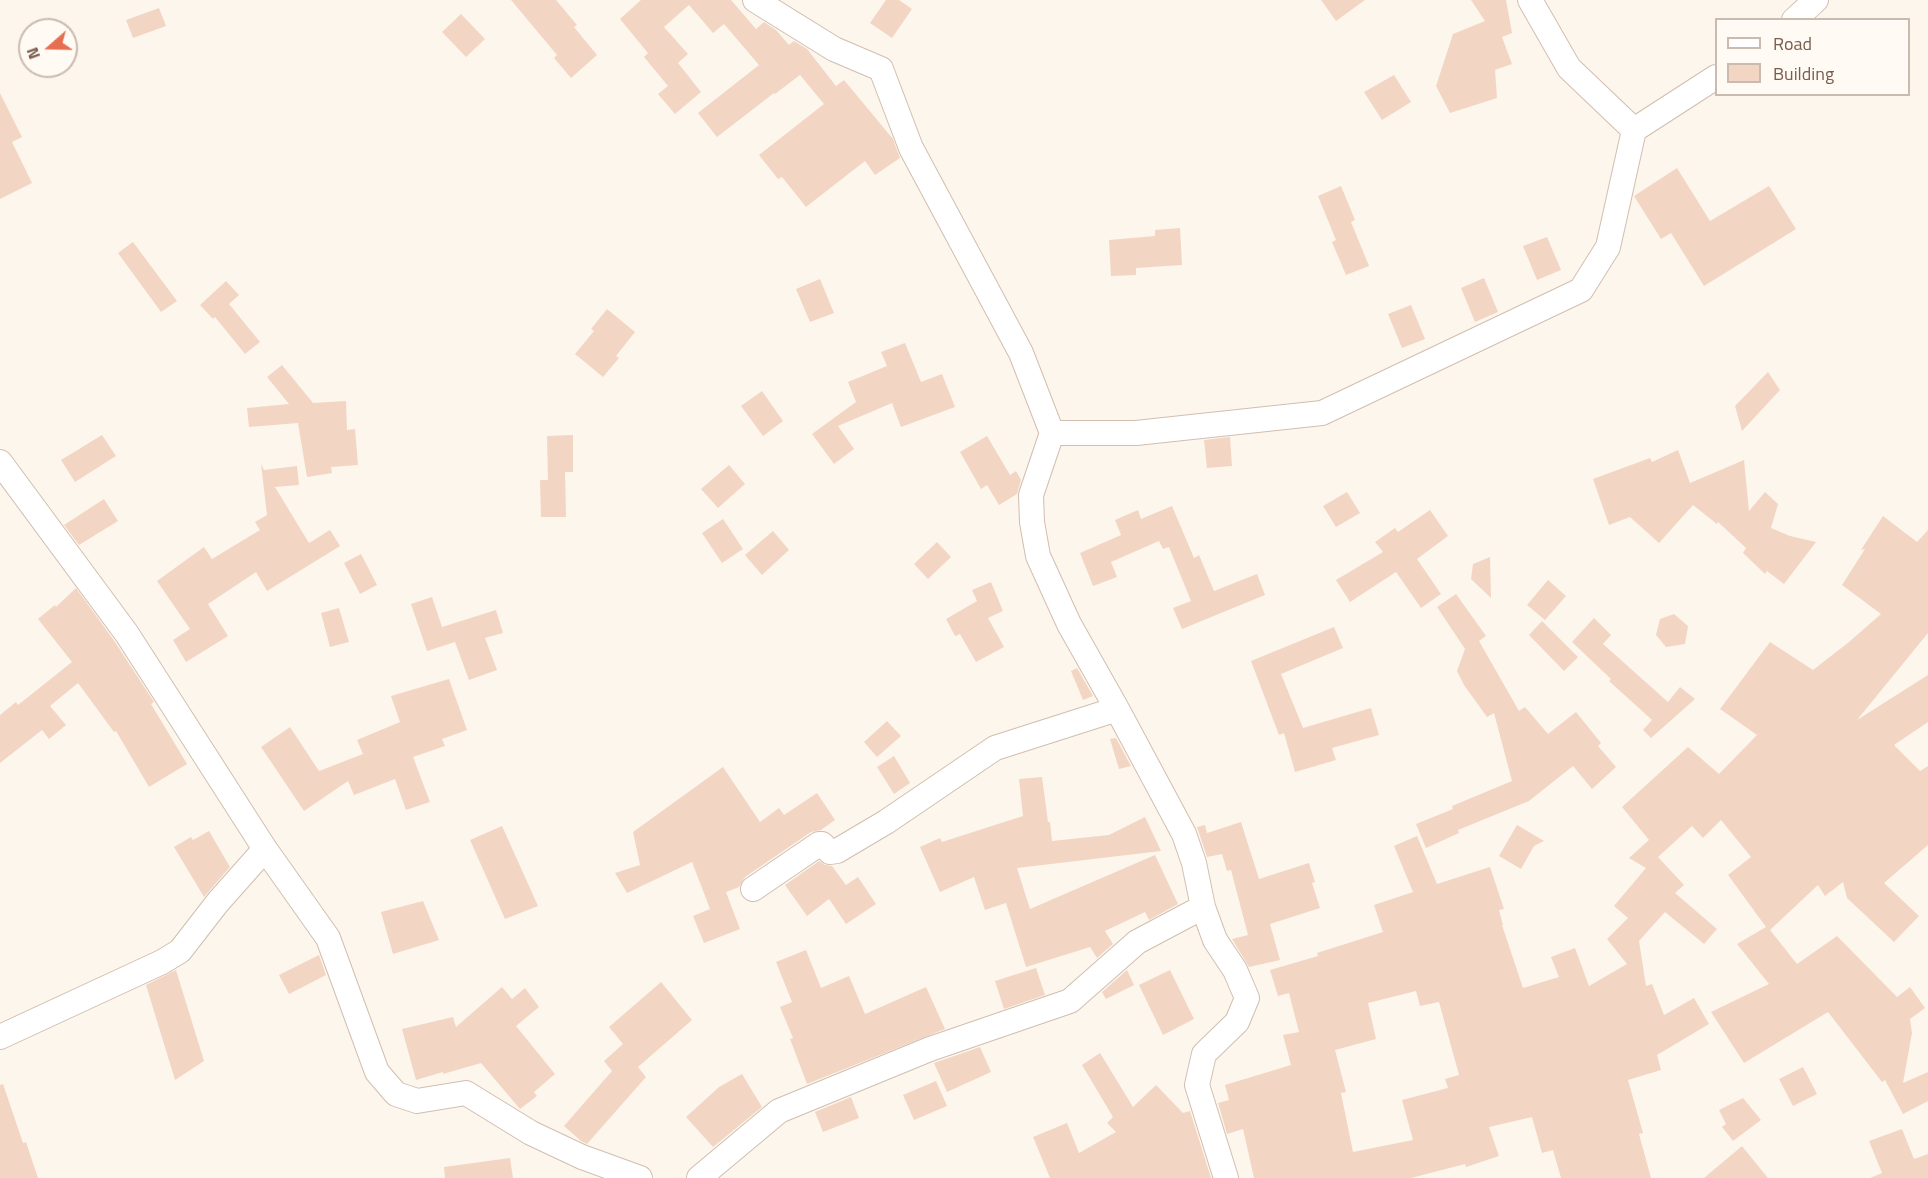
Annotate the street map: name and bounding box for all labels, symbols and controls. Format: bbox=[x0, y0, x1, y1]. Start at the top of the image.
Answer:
north arrow bbox=[18, 18, 78, 78]
legend bbox=[1715, 18, 1910, 96]
text: Road bbox=[1773, 30, 1812, 57]
text: N bbox=[20, 44, 46, 63]
text: Building bbox=[1773, 60, 1834, 87]

